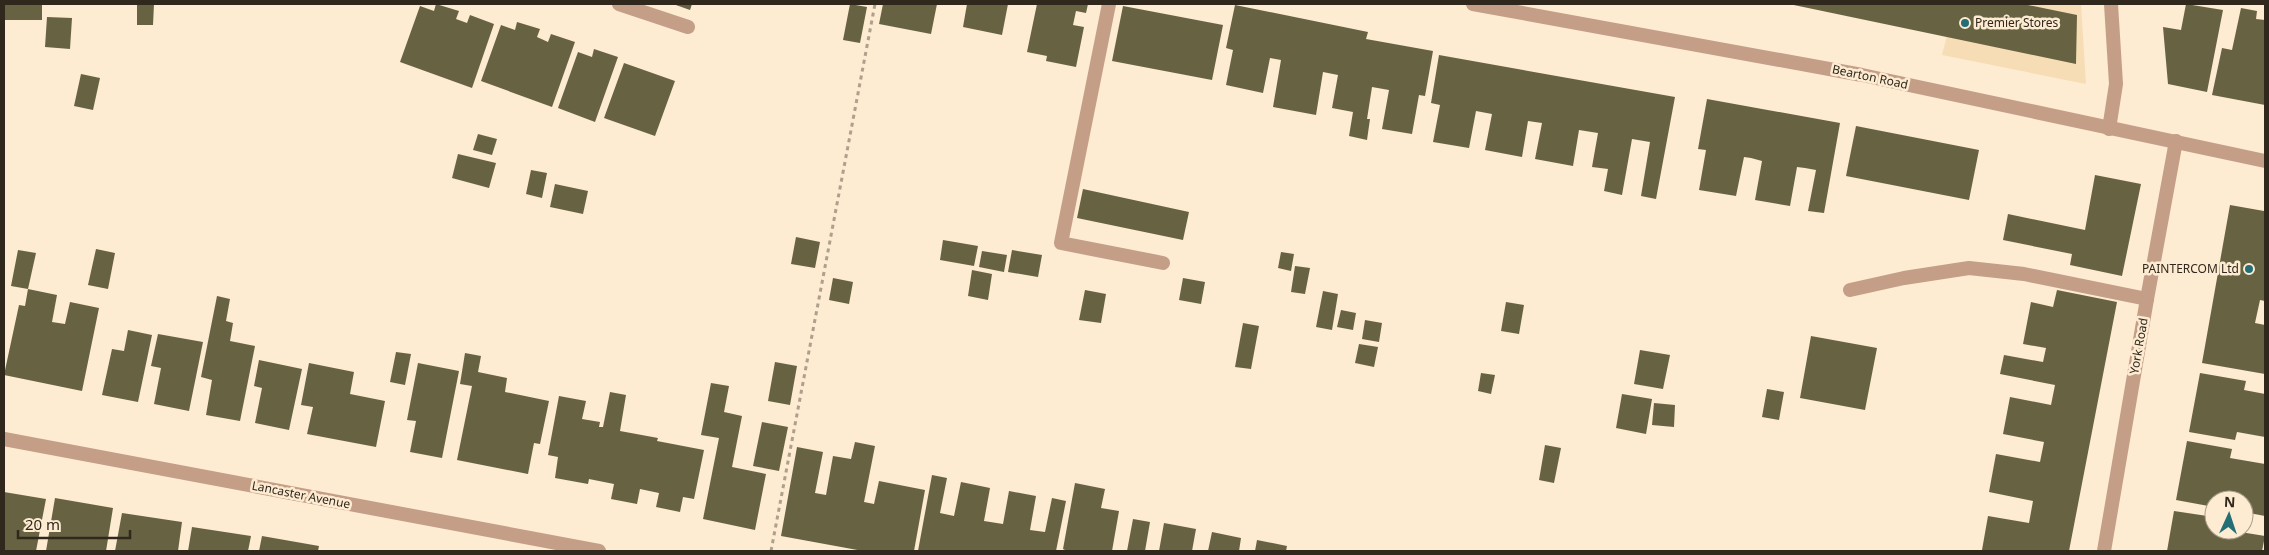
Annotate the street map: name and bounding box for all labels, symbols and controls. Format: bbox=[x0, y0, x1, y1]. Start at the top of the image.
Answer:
place label: Premier Stores bbox=[1975, 14, 2059, 31]
marker: Premier Stores bbox=[1959, 17, 1971, 29]
street label: Bearton Road bbox=[1831, 60, 1910, 93]
place label: PAINTERCOM Ltd bbox=[2142, 260, 2239, 277]
marker: PAINTERCOM Ltd bbox=[2243, 263, 2255, 275]
street label: York Road bbox=[2125, 316, 2152, 375]
street label: Lancaster Avenue bbox=[250, 477, 352, 512]
north arrow bbox=[2204, 490, 2254, 540]
text: N bbox=[2224, 492, 2236, 511]
scale bar bbox=[18, 508, 130, 540]
text: 20 m bbox=[25, 514, 60, 534]

